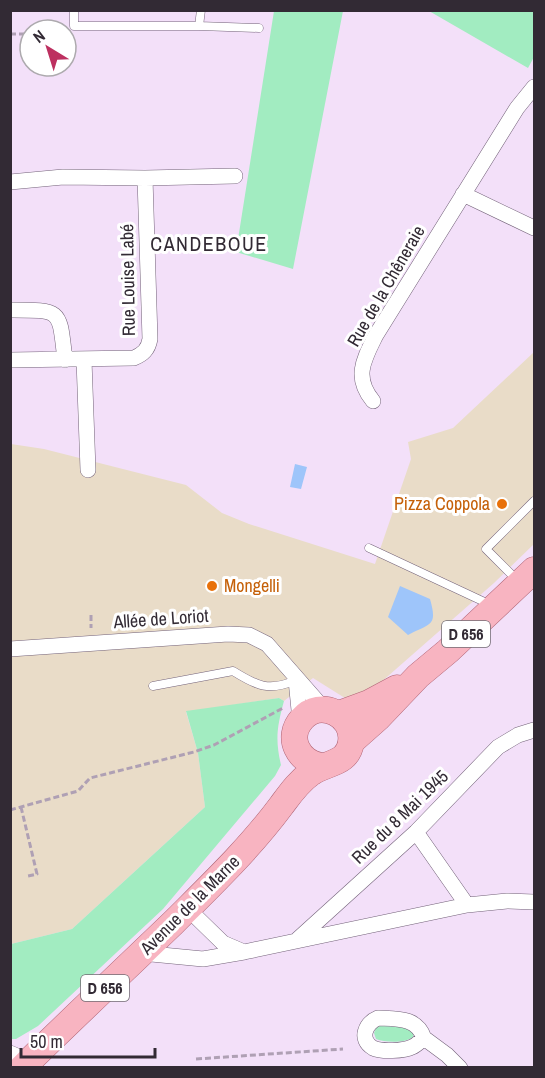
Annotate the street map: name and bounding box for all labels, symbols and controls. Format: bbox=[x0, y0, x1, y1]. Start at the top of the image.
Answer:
north arrow bbox=[18, 18, 78, 78]
text: N bbox=[28, 25, 49, 48]
street label: Rue de la Chêneraie bbox=[341, 221, 430, 351]
street label: Rue Louise Labé bbox=[114, 224, 141, 336]
district label: CANDEBOUE bbox=[150, 230, 268, 257]
place label: Pizza Coppola bbox=[394, 491, 490, 516]
marker: Pizza Coppola bbox=[495, 497, 509, 511]
place label: Mongelli bbox=[224, 573, 280, 598]
marker: Mongelli bbox=[205, 579, 219, 593]
street label: Allée de Loriot bbox=[112, 603, 209, 634]
road number: D 656 bbox=[442, 621, 490, 647]
street label: Rue du 8 Mai 1945 bbox=[346, 764, 453, 869]
street label: Avenue de la Marne bbox=[133, 849, 245, 961]
road number: D 656 bbox=[81, 975, 129, 1001]
scale bar bbox=[21, 1021, 154, 1059]
text: 50 m bbox=[30, 1029, 63, 1054]

